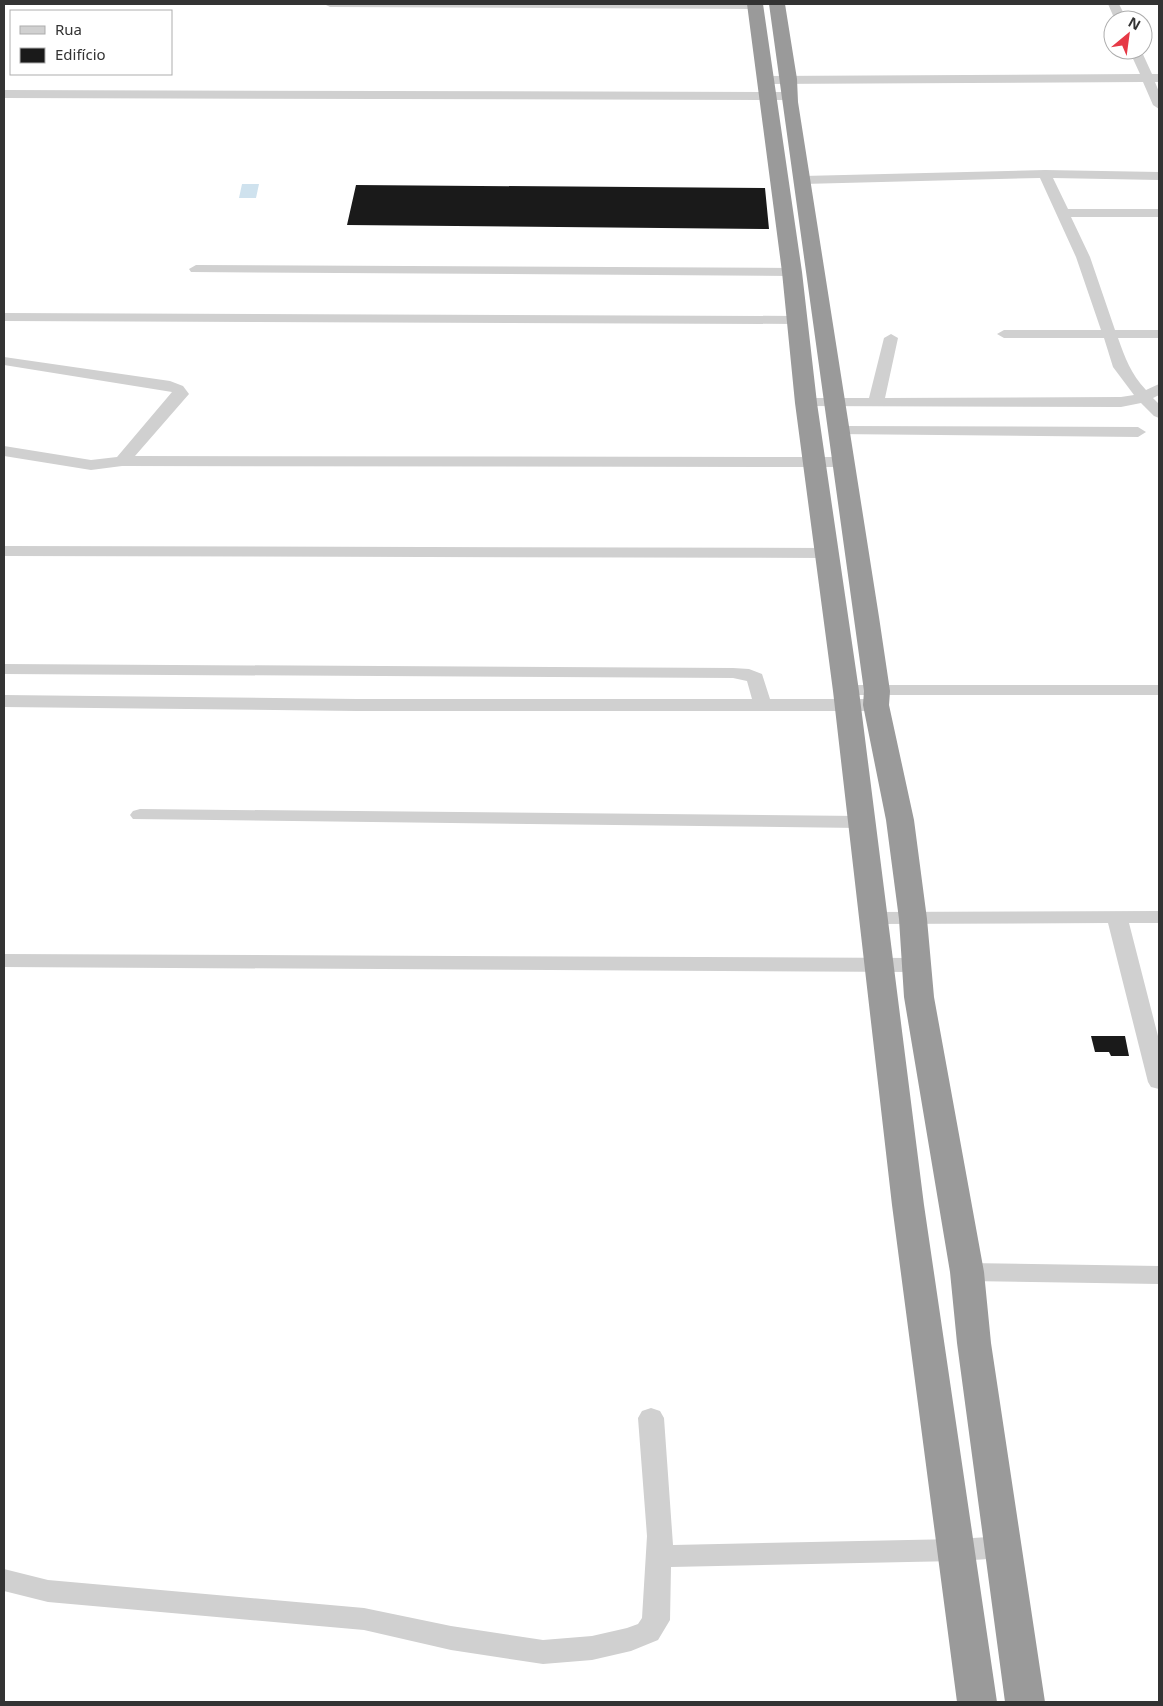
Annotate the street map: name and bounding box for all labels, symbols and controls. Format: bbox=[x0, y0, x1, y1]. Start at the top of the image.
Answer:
legend bbox=[10, 10, 172, 75]
north arrow bbox=[1103, 10, 1153, 60]
text: N bbox=[1125, 12, 1144, 34]
text: Rua bbox=[55, 19, 82, 39]
text: Edifício bbox=[55, 44, 106, 64]

